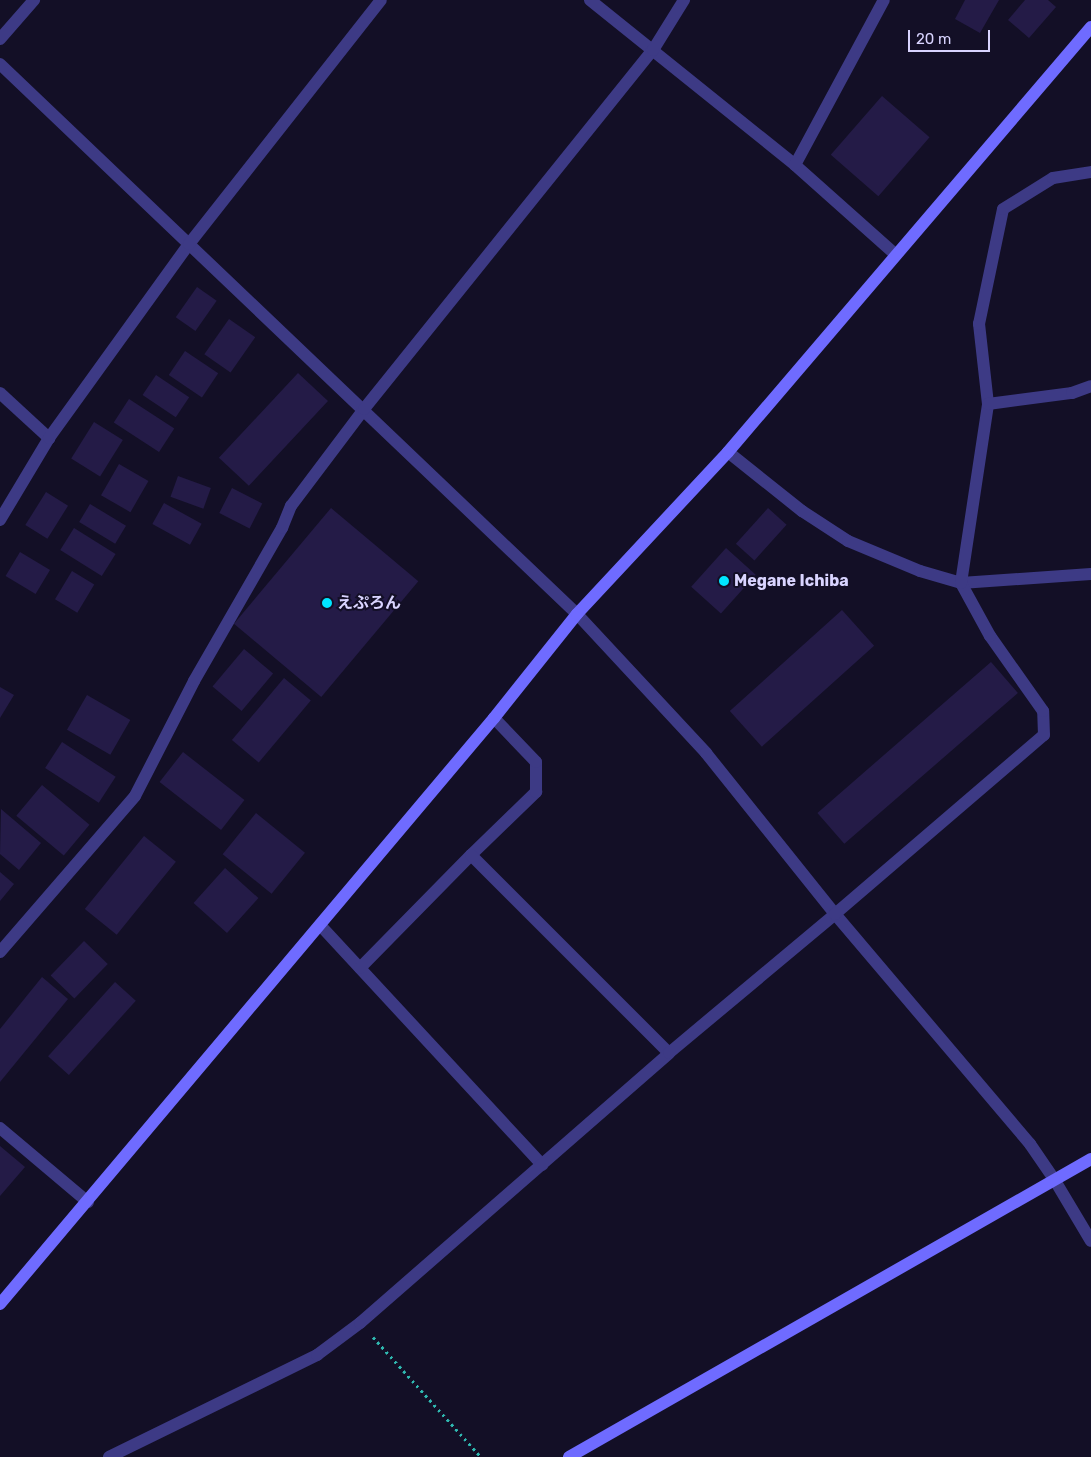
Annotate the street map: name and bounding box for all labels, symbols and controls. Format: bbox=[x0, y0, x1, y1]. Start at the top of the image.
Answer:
scale bar bbox=[911, 20, 994, 52]
text: 20 m bbox=[916, 30, 951, 48]
place label: Megane Ichiba bbox=[734, 571, 849, 591]
marker: Megane Ichiba bbox=[718, 575, 730, 587]
place label: えぷろん bbox=[337, 593, 401, 613]
marker: えぷろん bbox=[321, 597, 333, 609]

